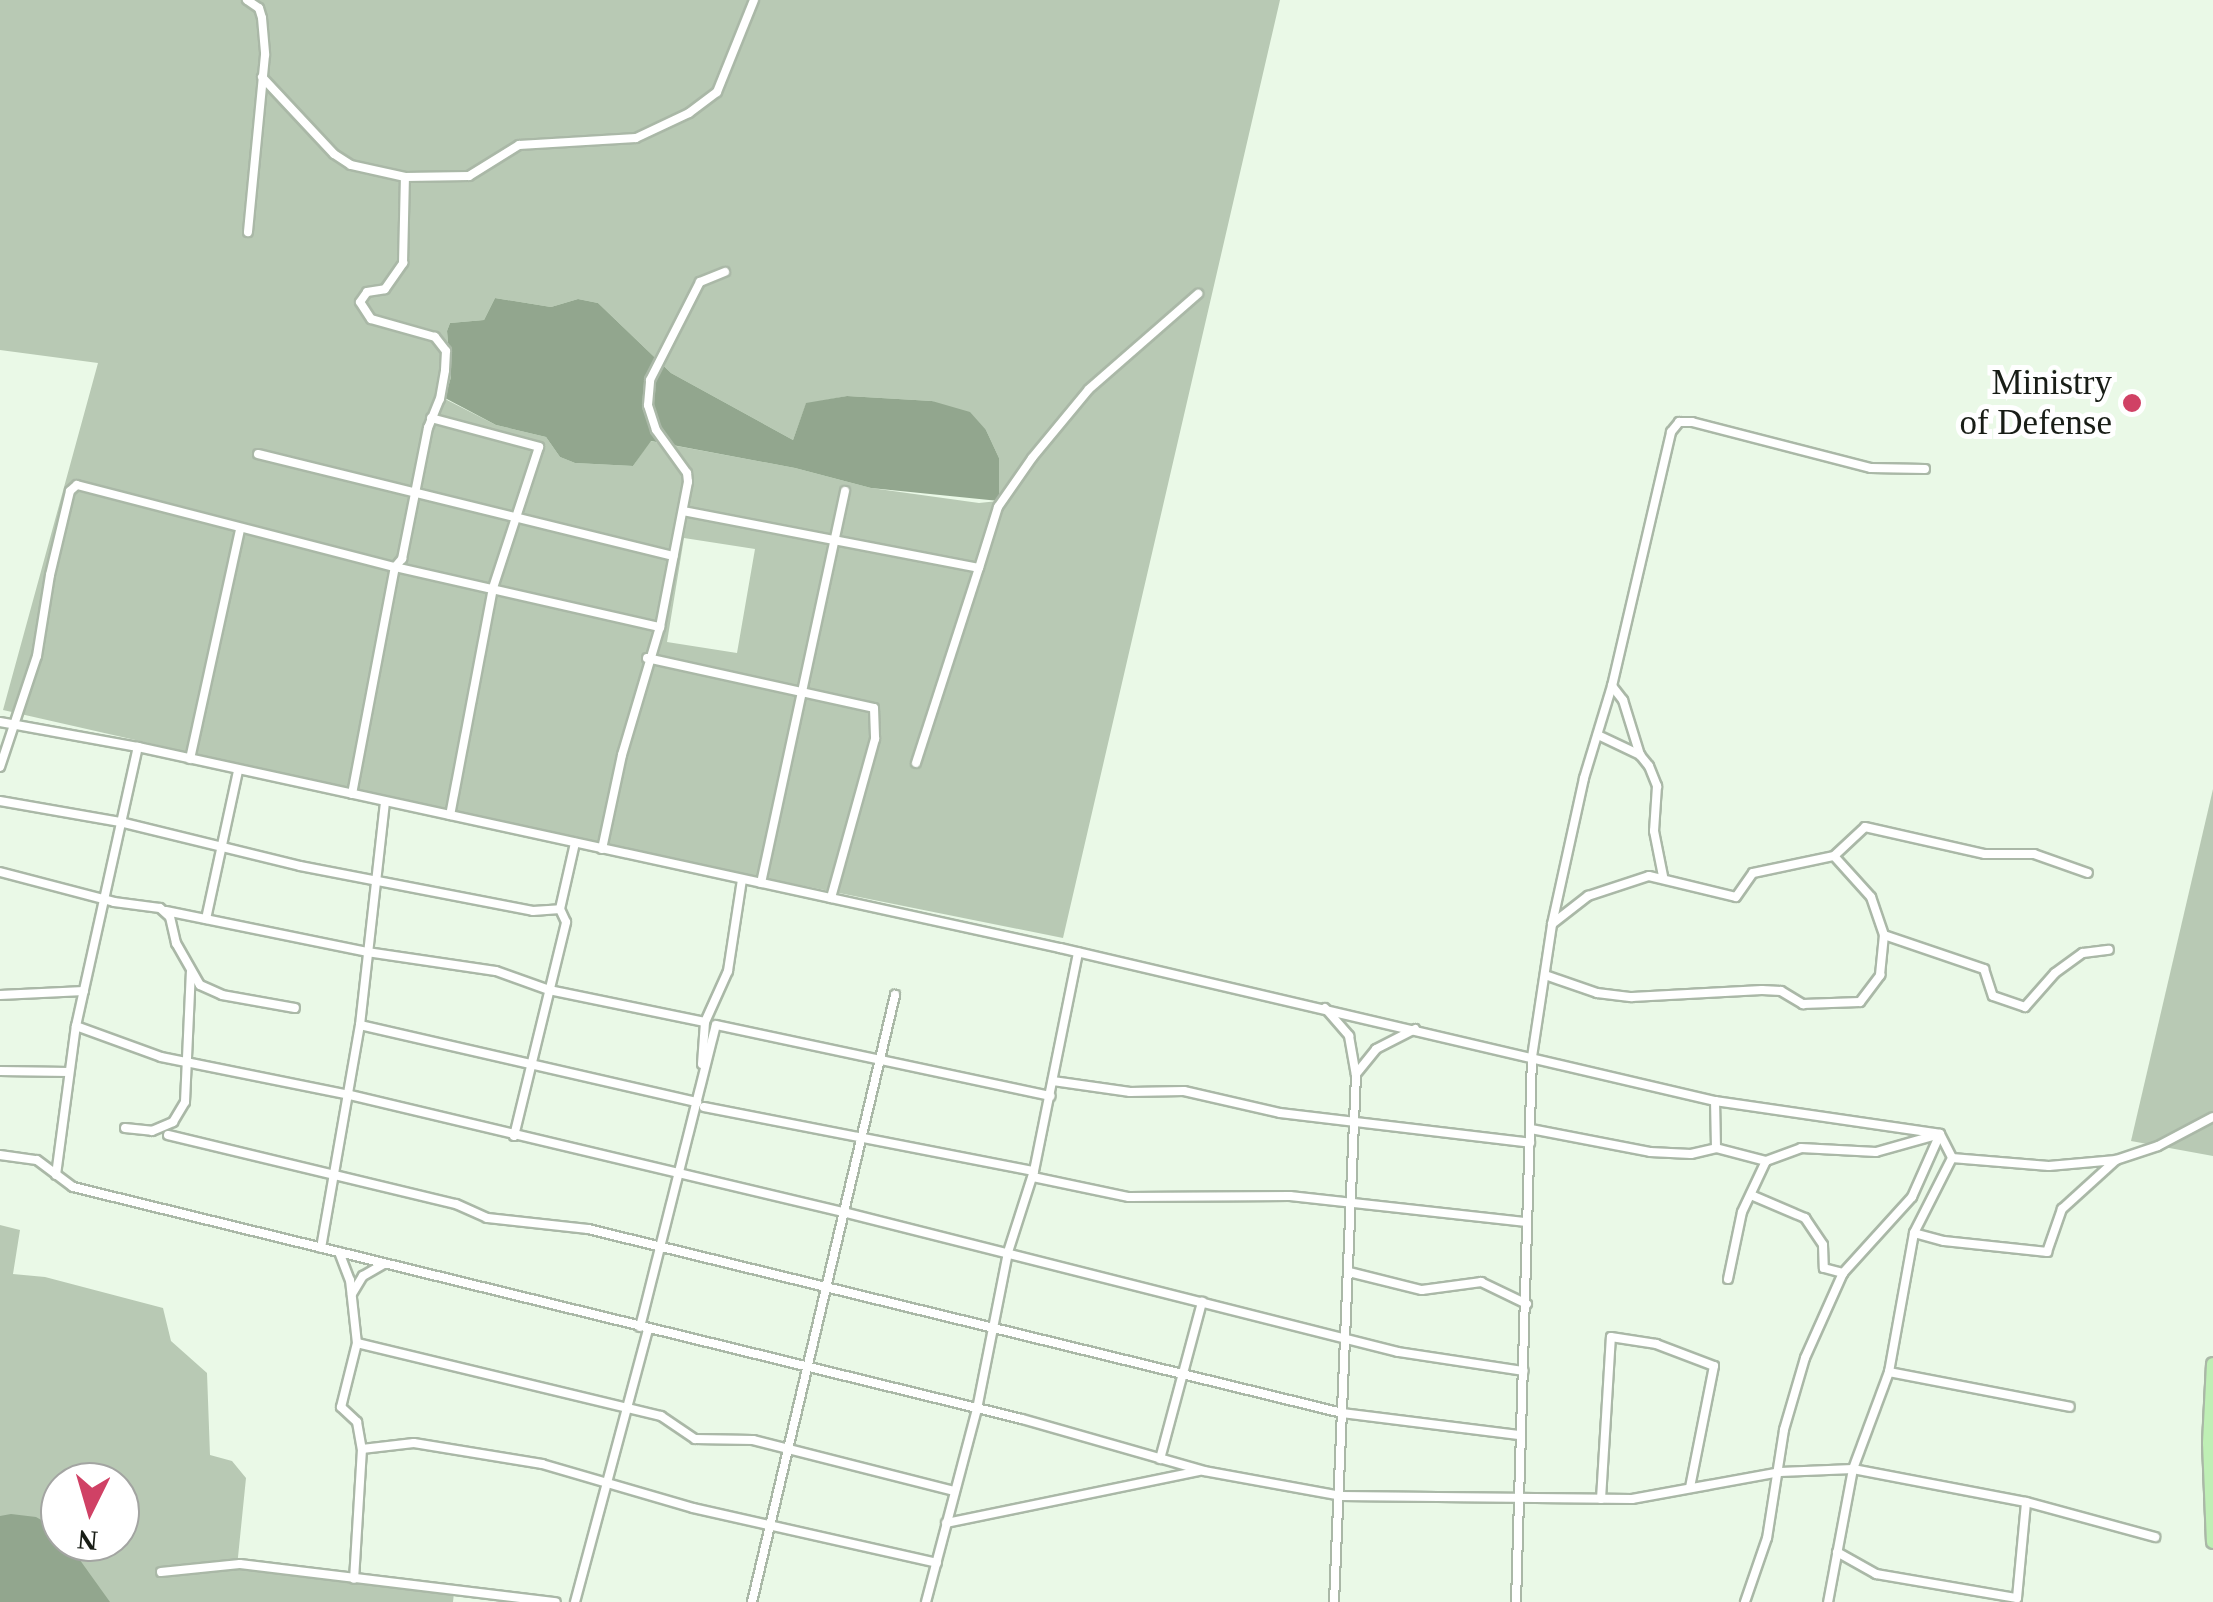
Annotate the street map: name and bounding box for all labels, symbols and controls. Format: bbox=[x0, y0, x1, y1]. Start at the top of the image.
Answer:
place label: Ministry of Defense bbox=[1959, 362, 2112, 444]
marker: Ministry of Defense bbox=[2121, 392, 2143, 414]
north arrow bbox=[40, 1462, 140, 1562]
text: N bbox=[76, 1524, 99, 1557]

